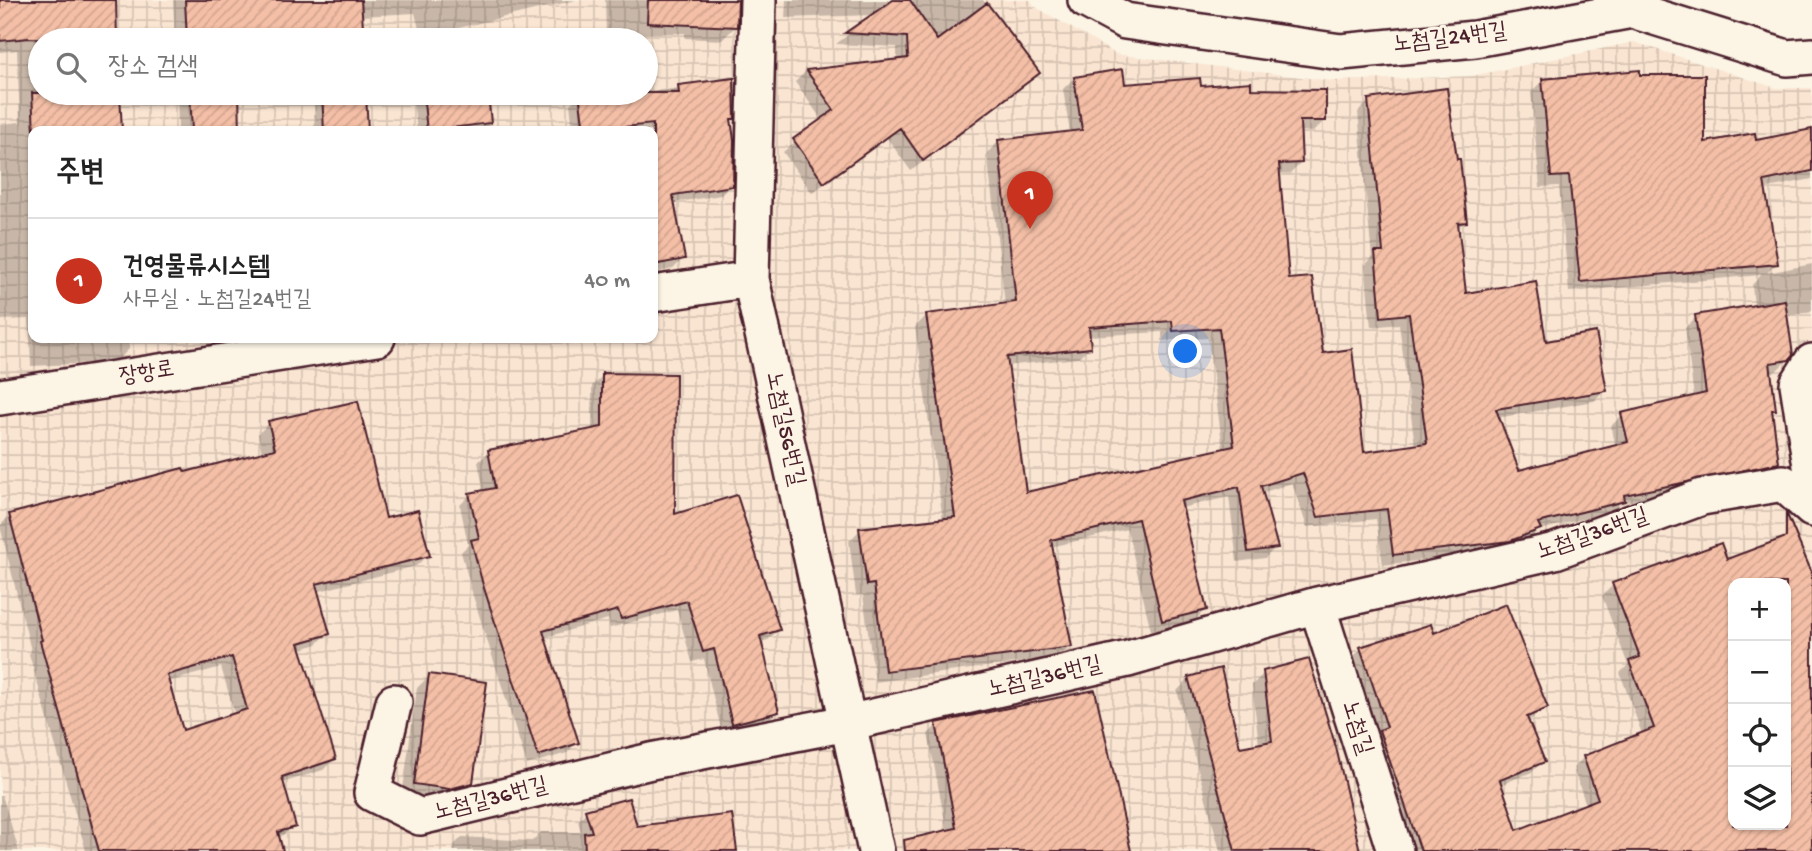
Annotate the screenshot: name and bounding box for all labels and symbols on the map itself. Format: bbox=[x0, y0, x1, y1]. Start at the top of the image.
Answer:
street label: 노첨길24번길 bbox=[1391, 19, 1509, 59]
pin: 1 bbox=[1007, 171, 1053, 229]
your location bbox=[1168, 334, 1202, 368]
street label: 장항로 bbox=[117, 356, 177, 392]
street label: 노첨길56번길 bbox=[759, 369, 809, 489]
street label: 노첨길36번길 bbox=[1534, 503, 1652, 567]
street label: 노첨길36번길 bbox=[985, 652, 1105, 704]
street label: 노첨길 bbox=[1335, 697, 1377, 759]
street label: 노첨길36번길 bbox=[431, 773, 551, 827]

